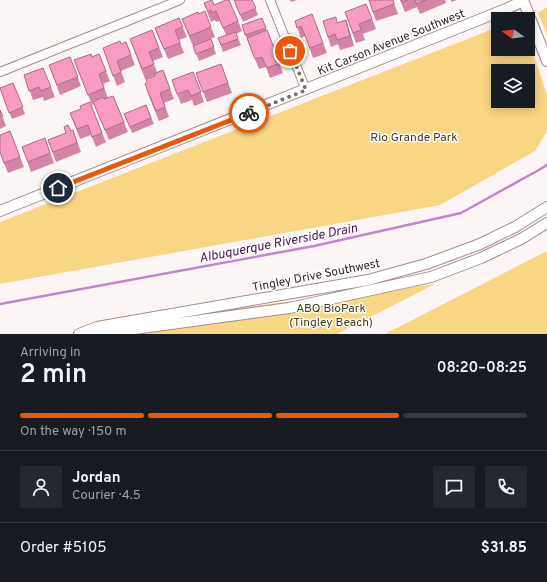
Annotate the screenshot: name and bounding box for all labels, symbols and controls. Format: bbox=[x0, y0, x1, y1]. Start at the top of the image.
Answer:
street label: Kit Carson Avenue Southwest bbox=[315, 6, 467, 80]
north arrow bbox=[491, 12, 535, 56]
map controls bbox=[491, 12, 535, 108]
pin bbox=[273, 34, 307, 68]
icon: bag bbox=[279, 40, 301, 62]
button: layers bbox=[491, 64, 535, 108]
courier bbox=[229, 93, 269, 133]
icon: bike bbox=[238, 102, 260, 124]
park label: Rio Grande Park bbox=[370, 130, 458, 146]
pin bbox=[41, 171, 75, 205]
icon: home bbox=[47, 177, 69, 199]
water label: Albuquerque Riverside Drain bbox=[198, 221, 359, 267]
street label: Tingley Drive Southwest bbox=[251, 256, 381, 296]
park label: ABQ BioPark (Tingley Beach) bbox=[289, 301, 373, 331]
text: Arriving in bbox=[20, 345, 81, 361]
text: 2 min bbox=[20, 359, 87, 392]
text: 08:20–08:25 bbox=[437, 359, 527, 378]
text: On the way · 150 m bbox=[20, 424, 126, 440]
button: person bbox=[20, 466, 62, 508]
button: chat bbox=[433, 466, 475, 508]
button: phone bbox=[485, 466, 527, 508]
text: Jordan bbox=[72, 469, 121, 488]
text: Courier · 4.5 bbox=[72, 488, 141, 504]
text: Order #5105 bbox=[20, 539, 107, 558]
text: $31.85 bbox=[481, 539, 527, 558]

